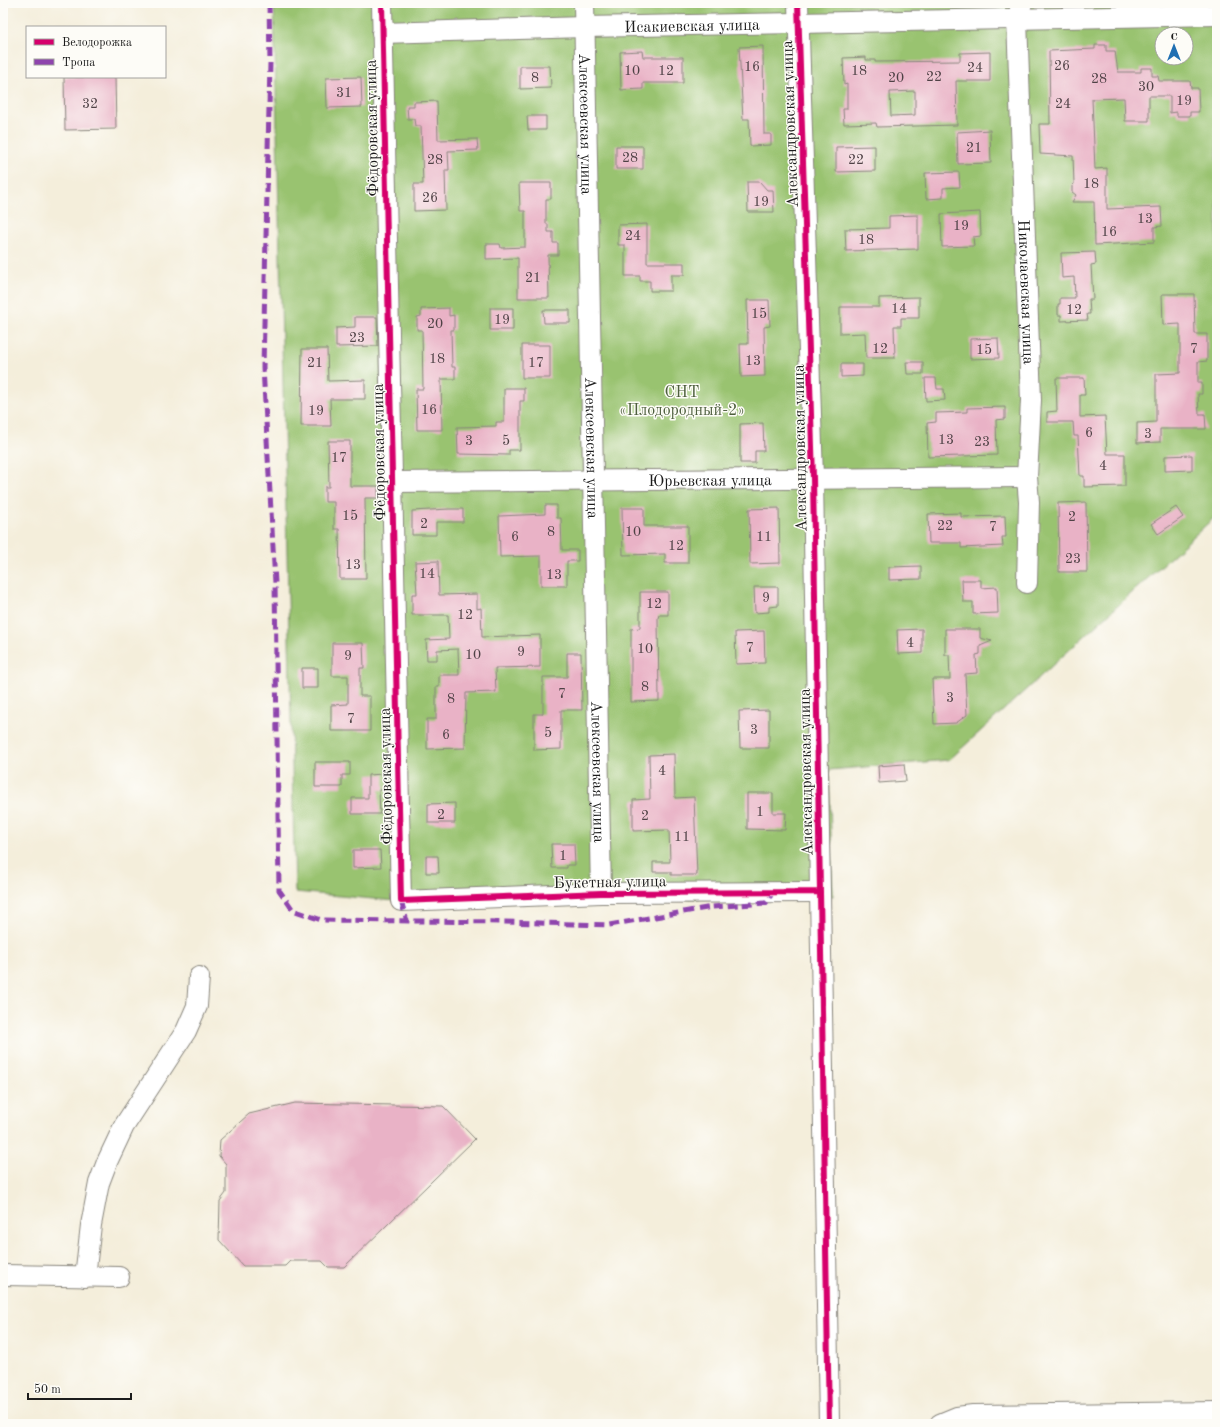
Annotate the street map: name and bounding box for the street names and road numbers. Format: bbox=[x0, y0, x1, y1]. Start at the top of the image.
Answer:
street label: Исакиевская улица bbox=[624, 18, 760, 36]
street label: Александровская улица bbox=[780, 40, 802, 208]
street label: Алексеевская улица bbox=[575, 53, 594, 195]
street label: Фёдоровская улица bbox=[364, 59, 382, 197]
street label: Николаевская улица bbox=[1014, 219, 1036, 365]
street label: Александровская улица bbox=[792, 364, 810, 532]
street label: Алексеевская улица bbox=[581, 377, 600, 519]
street label: Фёдоровская улица bbox=[371, 383, 389, 521]
street label: Юрьевская улица bbox=[648, 473, 772, 490]
street label: Александровская улица bbox=[798, 688, 816, 856]
street label: Алексеевская улица bbox=[587, 701, 606, 843]
street label: Фёдоровская улица bbox=[378, 707, 396, 845]
street label: Букетная улица bbox=[553, 874, 667, 892]

